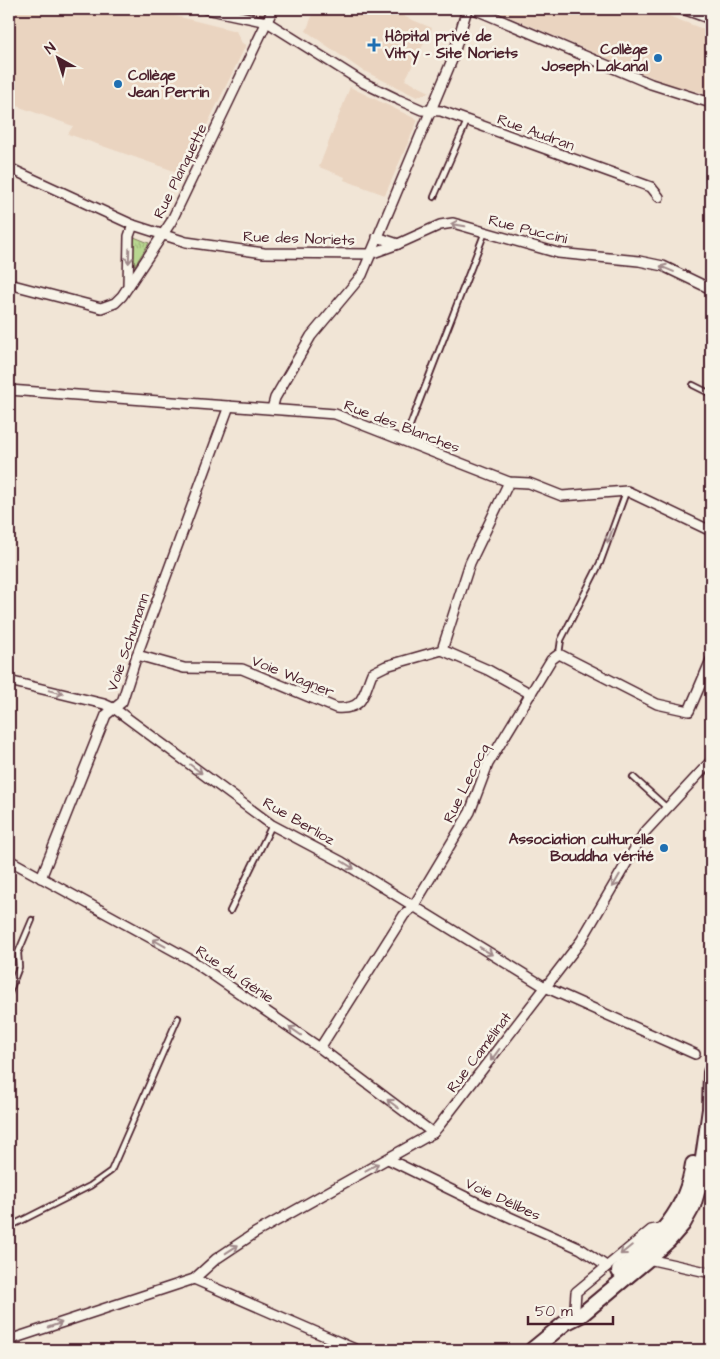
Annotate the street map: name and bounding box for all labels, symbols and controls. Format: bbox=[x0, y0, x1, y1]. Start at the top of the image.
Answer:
place label: Hôpital privé de Vitry - Site Noriets bbox=[384, 26, 519, 65]
north arrow bbox=[32, 32, 82, 82]
text: N bbox=[41, 38, 60, 59]
marker: Hôpital privé de Vitry - Site Noriets bbox=[367, 38, 381, 52]
place label: Collège Joseph Lakanal bbox=[541, 39, 649, 77]
marker: Collège Joseph Lakanal bbox=[652, 52, 664, 64]
place label: Collège Jean Perrin bbox=[127, 65, 210, 103]
marker: Collège Jean Perrin bbox=[112, 78, 124, 90]
street label: Rue Audran bbox=[494, 109, 578, 156]
street label: Rue Planquette bbox=[148, 120, 213, 222]
street label: Rue Puccini bbox=[486, 210, 570, 250]
one-way arrow bbox=[450, 220, 466, 230]
street label: Rue des Noriets bbox=[243, 226, 356, 251]
one-way arrow bbox=[124, 248, 133, 264]
one-way arrow bbox=[660, 263, 675, 273]
street label: Rue des Blanches bbox=[341, 395, 463, 458]
one-way arrow bbox=[605, 528, 614, 543]
street label: Voie Schumann bbox=[102, 590, 155, 694]
street label: Voie Wagner bbox=[248, 650, 337, 704]
one-way arrow bbox=[48, 688, 64, 697]
street label: Rue Lecocq bbox=[438, 740, 495, 826]
one-way arrow bbox=[189, 764, 203, 774]
street label: Rue Berlioz bbox=[259, 792, 339, 851]
place label: Association culturelle Bouddha vérité bbox=[509, 829, 654, 867]
marker: Association culturelle Bouddha vérité bbox=[658, 842, 670, 854]
one-way arrow bbox=[340, 861, 354, 871]
one-way arrow bbox=[611, 873, 621, 887]
one-way arrow bbox=[152, 938, 167, 948]
street label: Rue du Génie bbox=[191, 941, 278, 1008]
one-way arrow bbox=[479, 945, 493, 956]
street label: Rue Camélinat bbox=[442, 1008, 517, 1097]
one-way arrow bbox=[288, 1026, 302, 1036]
one-way arrow bbox=[490, 1048, 500, 1062]
one-way arrow bbox=[387, 1099, 400, 1110]
one-way arrow bbox=[365, 1162, 380, 1172]
street label: Voie Délibes bbox=[462, 1173, 544, 1226]
one-way arrow bbox=[225, 1243, 239, 1254]
one-way arrow bbox=[620, 1244, 633, 1255]
scale bar bbox=[528, 1294, 612, 1326]
text: 50 m bbox=[535, 1301, 573, 1322]
one-way arrow bbox=[47, 1319, 63, 1329]

